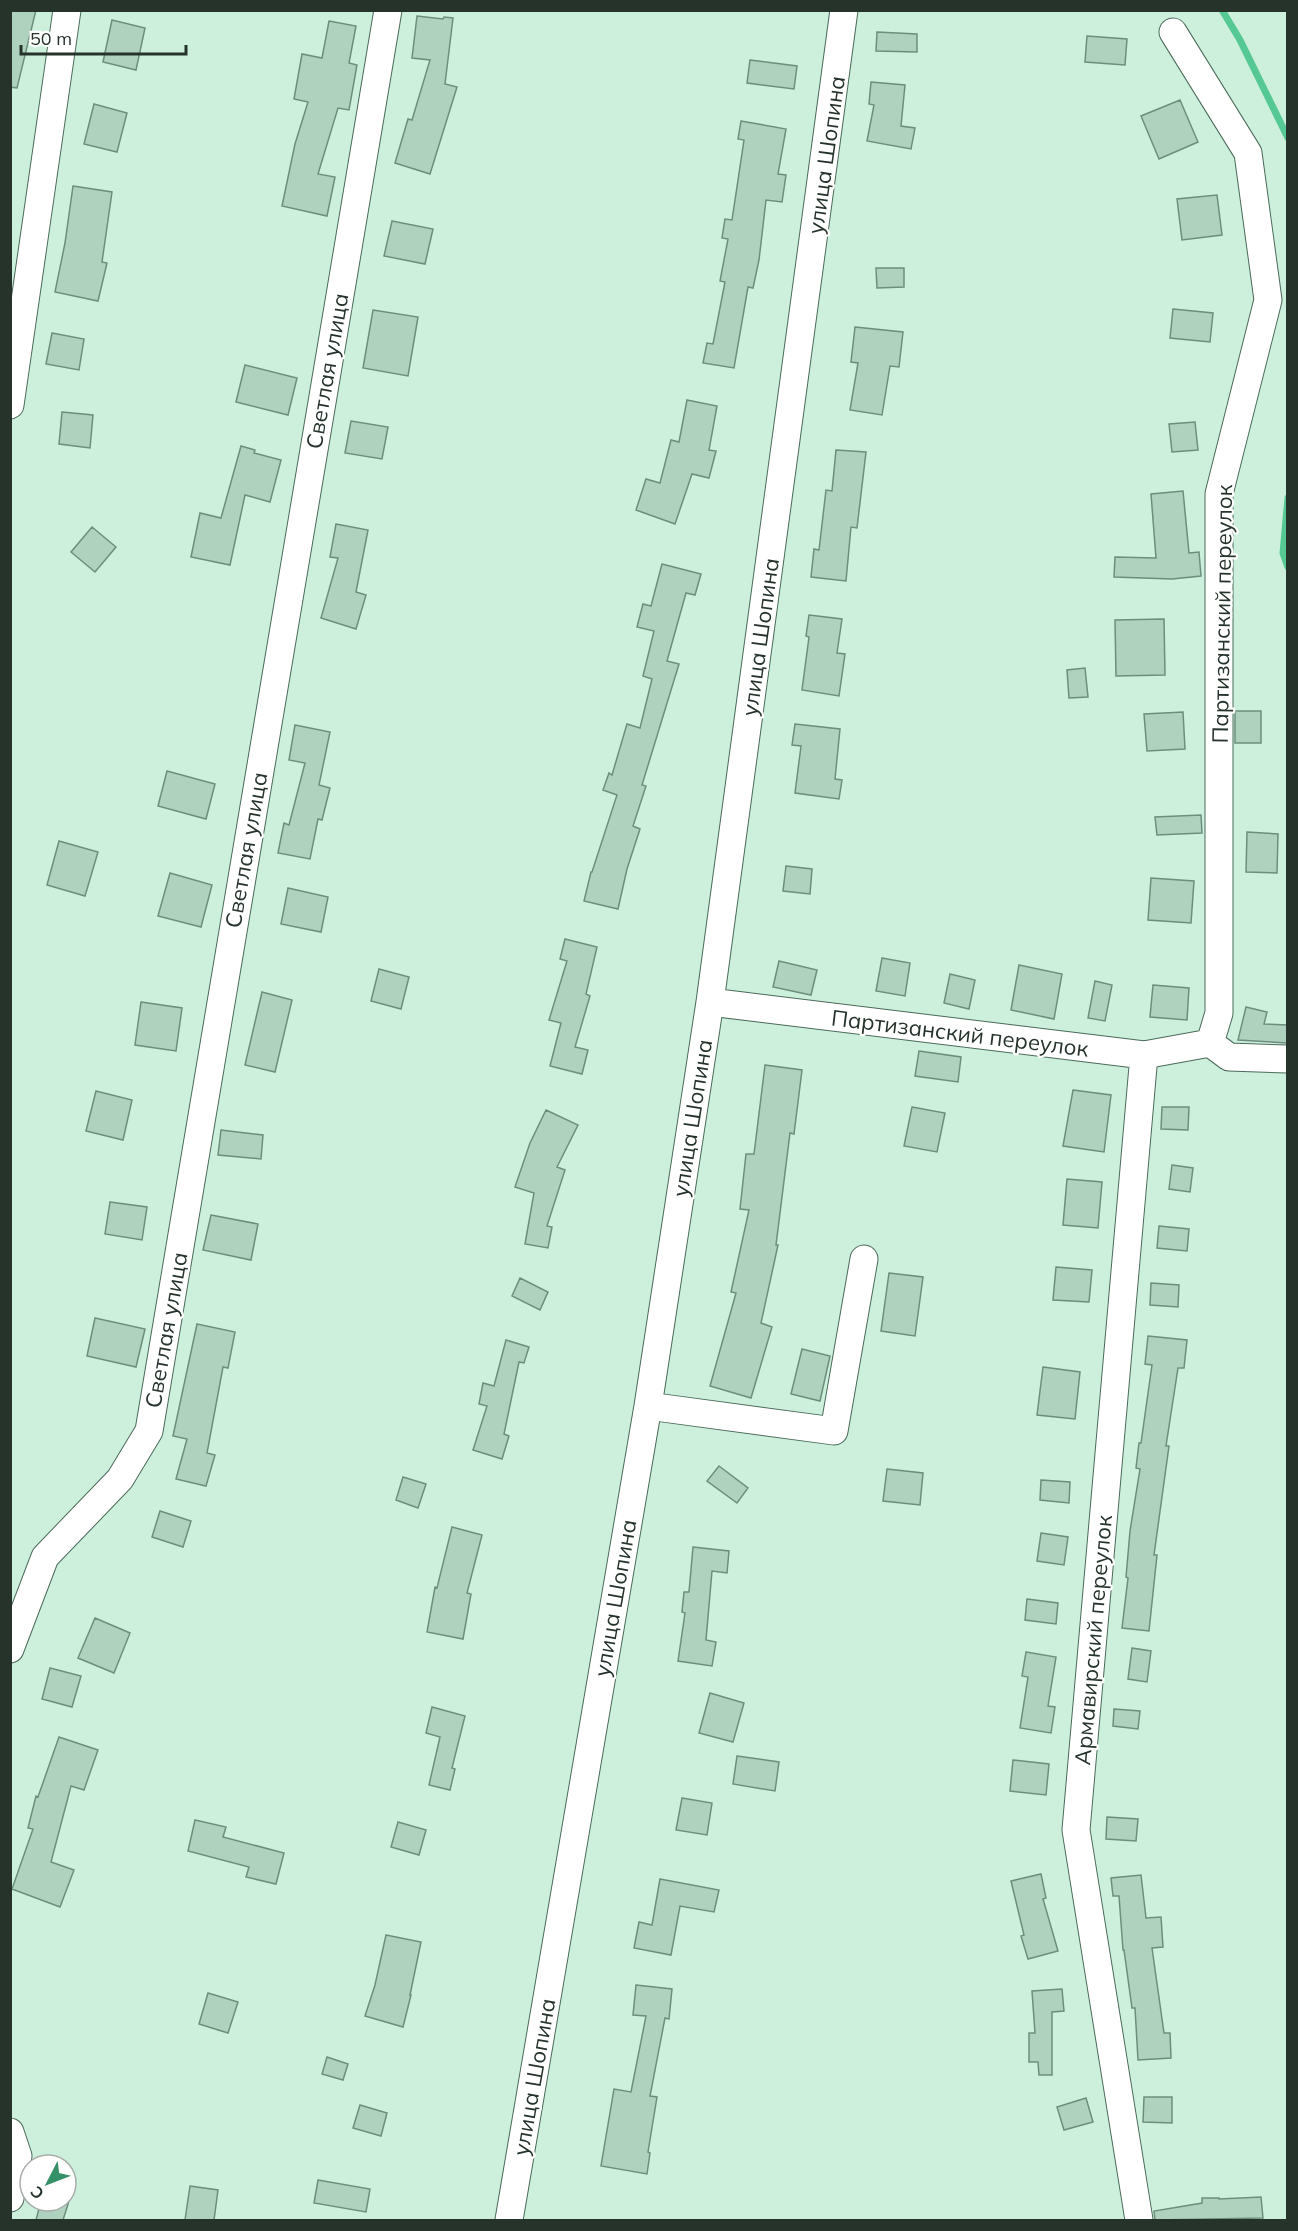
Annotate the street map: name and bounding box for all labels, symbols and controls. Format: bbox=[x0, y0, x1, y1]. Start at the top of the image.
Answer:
scale bar bbox=[21, 18, 186, 56]
text: 50 m bbox=[30, 27, 72, 50]
street label: улица Шопина bbox=[801, 74, 851, 236]
street label: Светлая улица bbox=[300, 291, 354, 451]
street label: Партизанский переулок bbox=[1206, 484, 1238, 744]
street label: улица Шопина bbox=[735, 556, 785, 718]
street label: Светлая улица bbox=[219, 770, 273, 930]
street label: Партизанский переулок bbox=[830, 1003, 1090, 1063]
street label: улица Шопина bbox=[666, 1037, 718, 1199]
street label: Светлая улица bbox=[139, 1250, 193, 1410]
street label: Армавирский переулок bbox=[1068, 1514, 1118, 1766]
street label: улица Шопина bbox=[587, 1517, 643, 1679]
street label: улица Шопина bbox=[506, 1996, 562, 2158]
north arrow bbox=[18, 2153, 78, 2213]
text: С bbox=[26, 2182, 48, 2204]

